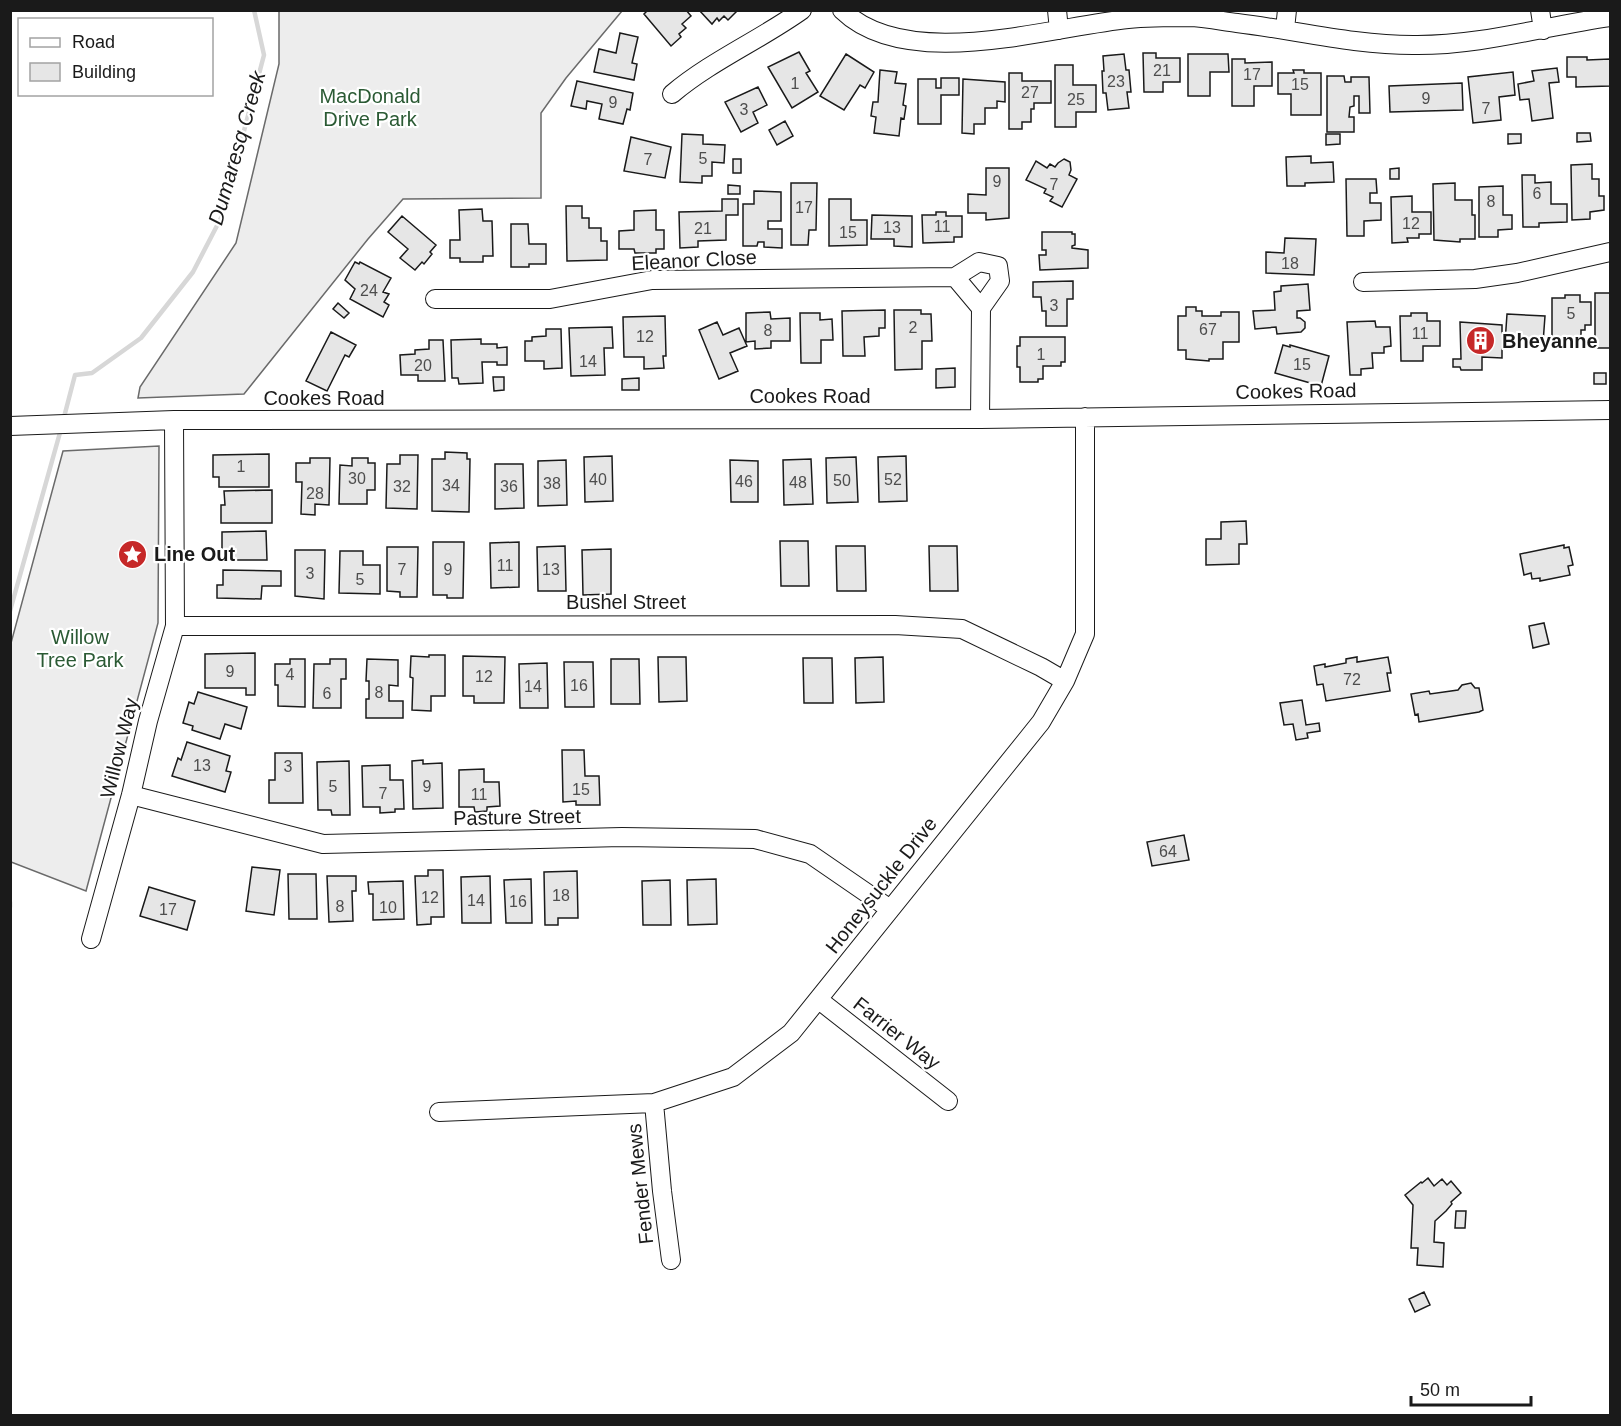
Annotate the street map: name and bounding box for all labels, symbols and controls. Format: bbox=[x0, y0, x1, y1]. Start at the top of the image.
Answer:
legend bbox=[18, 18, 213, 96]
text: Road bbox=[72, 32, 115, 52]
text: Building bbox=[72, 62, 136, 82]
house number: 21 bbox=[1153, 62, 1171, 79]
house number: 17 bbox=[1243, 66, 1261, 83]
water label: Dumaresq Creek bbox=[204, 67, 270, 227]
house number: 23 bbox=[1107, 73, 1125, 90]
house number: 1 bbox=[791, 75, 800, 92]
house number: 15 bbox=[1291, 76, 1309, 93]
house number: 27 bbox=[1021, 84, 1039, 101]
park label: MacDonald Drive Park bbox=[319, 85, 421, 130]
house number: 9 bbox=[1422, 90, 1431, 107]
house number: 25 bbox=[1067, 91, 1085, 108]
house number: 9 bbox=[609, 94, 618, 111]
house number: 7 bbox=[1482, 100, 1491, 117]
house number: 3 bbox=[740, 101, 749, 118]
house number: 5 bbox=[699, 150, 708, 167]
house number: 7 bbox=[644, 151, 653, 168]
house number: 9 bbox=[993, 173, 1002, 190]
house number: 7 bbox=[1050, 176, 1059, 193]
house number: 6 bbox=[1533, 185, 1542, 202]
house number: 8 bbox=[1487, 193, 1496, 210]
house number: 17 bbox=[795, 199, 813, 216]
house number: 12 bbox=[1402, 215, 1420, 232]
house number: 11 bbox=[934, 218, 950, 235]
house number: 13 bbox=[883, 219, 901, 236]
house number: 21 bbox=[694, 220, 712, 237]
house number: 15 bbox=[839, 224, 857, 241]
street label: Eleanor Close bbox=[631, 246, 757, 274]
house number: 18 bbox=[1281, 255, 1299, 272]
house number: 24 bbox=[360, 282, 378, 299]
house number: 3 bbox=[1050, 297, 1059, 314]
house number: 5 bbox=[1567, 305, 1576, 322]
house number: 2 bbox=[909, 319, 918, 336]
house number: 67 bbox=[1199, 321, 1217, 338]
house number: 8 bbox=[764, 322, 773, 339]
house number: 11 bbox=[1412, 325, 1428, 342]
building icon: Bheyanne bbox=[1465, 325, 1497, 357]
house number: 12 bbox=[636, 328, 654, 345]
place label: Bheyanne bbox=[1502, 330, 1598, 352]
house number: 1 bbox=[1037, 346, 1046, 363]
house number: 14 bbox=[579, 353, 597, 370]
house number: 15 bbox=[1293, 356, 1311, 373]
house number: 20 bbox=[414, 357, 432, 374]
street label: Cookes Road bbox=[1235, 379, 1357, 403]
street label: Cookes Road bbox=[749, 385, 871, 407]
street label: Cookes Road bbox=[263, 387, 385, 409]
house number: 1 bbox=[237, 458, 246, 475]
house number: 30 bbox=[348, 470, 366, 487]
house number: 40 bbox=[589, 471, 607, 488]
house number: 52 bbox=[884, 471, 902, 488]
house number: 50 bbox=[833, 472, 851, 489]
house number: 46 bbox=[735, 473, 753, 490]
house number: 48 bbox=[789, 474, 807, 491]
house number: 38 bbox=[543, 475, 561, 492]
house number: 34 bbox=[442, 477, 460, 494]
house number: 32 bbox=[393, 478, 411, 495]
house number: 36 bbox=[500, 478, 518, 495]
house number: 28 bbox=[306, 485, 324, 502]
place icon: Line Out bbox=[117, 538, 149, 570]
place label: Line Out bbox=[154, 543, 235, 565]
house number: 11 bbox=[497, 557, 513, 574]
house number: 7 bbox=[398, 561, 407, 578]
house number: 9 bbox=[444, 561, 453, 578]
house number: 13 bbox=[542, 561, 560, 578]
house number: 3 bbox=[306, 565, 315, 582]
house number: 5 bbox=[356, 571, 365, 588]
street label: Bushel Street bbox=[566, 591, 686, 613]
park label: Willow Tree Park bbox=[36, 626, 125, 671]
house number: 9 bbox=[226, 663, 235, 680]
house number: 4 bbox=[286, 666, 295, 683]
house number: 12 bbox=[475, 668, 493, 685]
house number: 72 bbox=[1343, 671, 1361, 688]
house number: 16 bbox=[570, 677, 588, 694]
house number: 14 bbox=[524, 678, 542, 695]
house number: 8 bbox=[375, 684, 384, 701]
house number: 6 bbox=[323, 685, 332, 702]
street label: Willow Way bbox=[96, 696, 142, 800]
house number: 13 bbox=[193, 757, 211, 774]
house number: 3 bbox=[284, 758, 293, 775]
house number: 5 bbox=[329, 778, 338, 795]
house number: 9 bbox=[423, 778, 432, 795]
house number: 15 bbox=[572, 781, 590, 798]
house number: 7 bbox=[379, 785, 388, 802]
house number: 11 bbox=[471, 786, 487, 803]
street label: Pasture Street bbox=[453, 805, 582, 829]
street label: Honeysuckle Drive bbox=[821, 813, 941, 957]
house number: 64 bbox=[1159, 843, 1177, 860]
house number: 18 bbox=[552, 887, 570, 904]
house number: 12 bbox=[421, 889, 439, 906]
house number: 14 bbox=[467, 892, 485, 909]
house number: 16 bbox=[509, 893, 527, 910]
house number: 8 bbox=[336, 898, 345, 915]
house number: 10 bbox=[379, 899, 397, 916]
house number: 17 bbox=[159, 901, 177, 918]
street label: Farrier Way bbox=[849, 992, 945, 1074]
street label: Fender Mews bbox=[623, 1123, 657, 1245]
scale bar bbox=[1411, 1369, 1531, 1407]
text: 50 m bbox=[1420, 1380, 1460, 1400]

